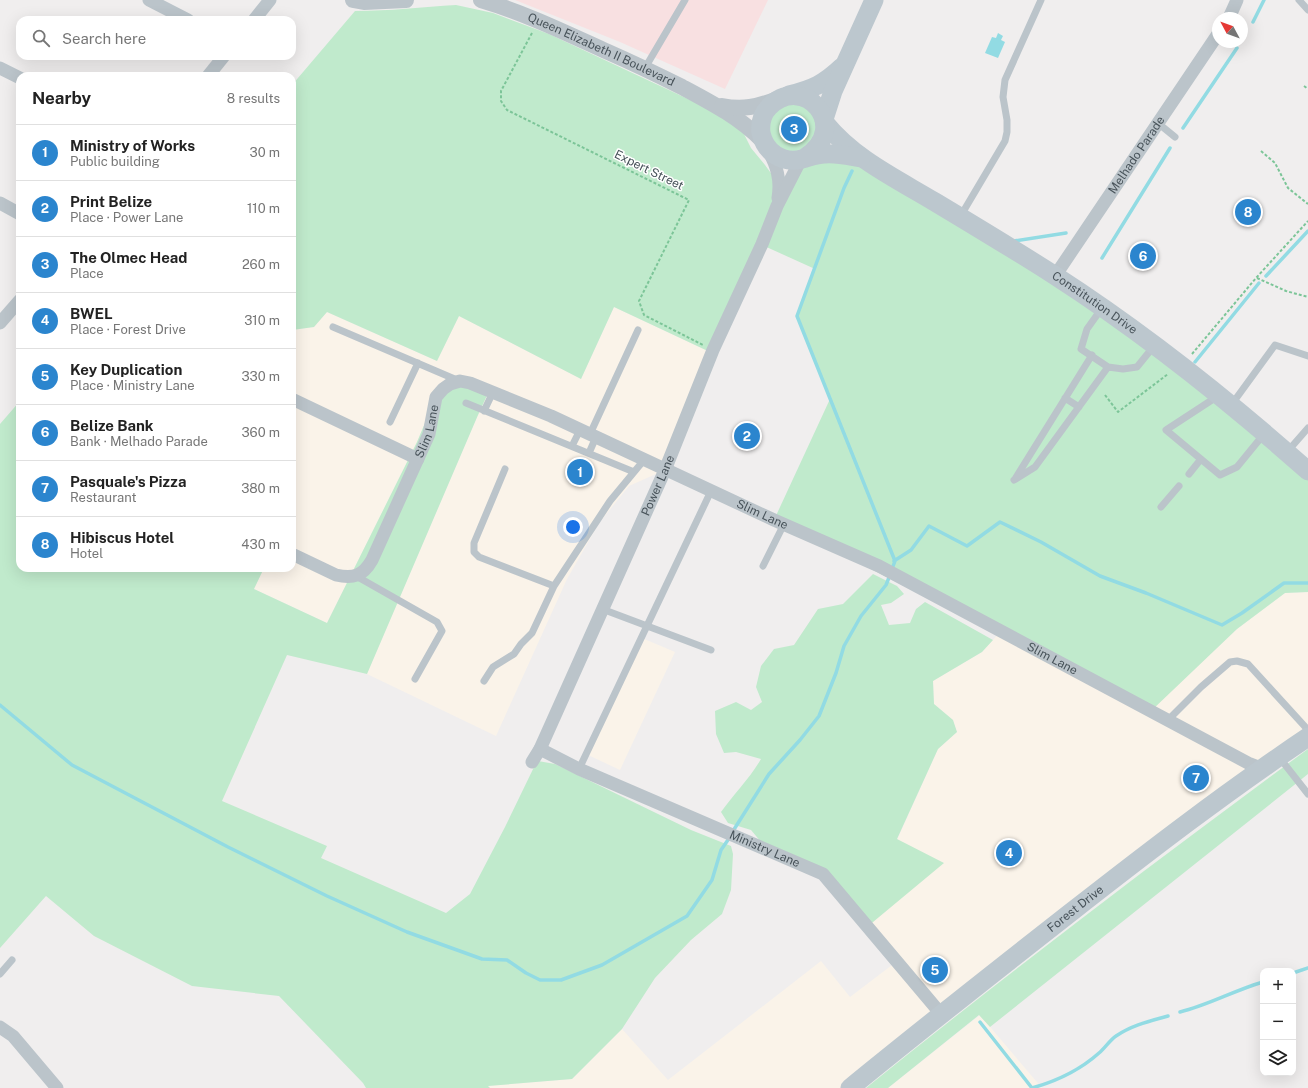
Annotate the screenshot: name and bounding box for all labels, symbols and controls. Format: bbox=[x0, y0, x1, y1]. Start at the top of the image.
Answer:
street label: Queen Elizabeth II Boulevard bbox=[525, 10, 677, 89]
north arrow bbox=[1212, 12, 1248, 48]
search box bbox=[16, 16, 296, 60]
icon: search bbox=[30, 27, 52, 49]
text: Search here bbox=[62, 30, 146, 47]
text: Nearby bbox=[32, 88, 91, 108]
text: 8 results bbox=[227, 91, 280, 106]
street label: Melhado Parade bbox=[1105, 113, 1168, 196]
pin: 3 bbox=[781, 114, 807, 144]
text: Ministry of Works bbox=[70, 137, 195, 154]
text: 1 bbox=[42, 145, 48, 160]
text: 30 m bbox=[250, 145, 280, 160]
street label: Expert Street bbox=[612, 147, 686, 193]
text: Public building bbox=[70, 154, 160, 169]
text: Print Belize bbox=[70, 193, 152, 210]
pin: 8 bbox=[1235, 197, 1261, 227]
text: 2 bbox=[41, 201, 49, 216]
text: 110 m bbox=[247, 201, 280, 216]
text: Place · Power Lane bbox=[70, 210, 183, 225]
pin: 6 bbox=[1130, 241, 1156, 271]
text: The Olmec Head bbox=[70, 249, 187, 266]
text: 3 bbox=[41, 257, 49, 272]
text: 260 m bbox=[242, 257, 280, 272]
text: Place bbox=[70, 266, 104, 281]
street label: Constitution Drive bbox=[1049, 269, 1140, 337]
text: BWEL bbox=[70, 305, 113, 322]
text: 4 bbox=[41, 313, 49, 328]
text: 310 m bbox=[244, 313, 280, 328]
text: Place · Forest Drive bbox=[70, 322, 186, 337]
text: Key Duplication bbox=[70, 361, 182, 378]
text: 5 bbox=[41, 369, 49, 384]
text: 330 m bbox=[241, 369, 280, 384]
text: Place · Ministry Lane bbox=[70, 378, 195, 393]
street label: Slim Lane bbox=[412, 403, 441, 460]
text: Belize Bank bbox=[70, 417, 154, 434]
pin: 2 bbox=[734, 421, 760, 451]
text: 6 bbox=[41, 425, 49, 440]
text: 360 m bbox=[242, 425, 280, 440]
text: Bank · Melhado Parade bbox=[70, 434, 208, 449]
street label: Power Lane bbox=[638, 453, 677, 518]
pin: 1 bbox=[567, 457, 593, 487]
text: Pasquale's Pizza bbox=[70, 473, 186, 490]
text: 7 bbox=[41, 481, 49, 496]
text: 380 m bbox=[241, 481, 280, 496]
text: Restaurant bbox=[70, 490, 136, 505]
street label: Slim Lane bbox=[734, 497, 790, 532]
your location bbox=[563, 517, 583, 537]
text: Hibiscus Hotel bbox=[70, 529, 174, 546]
text: 8 bbox=[41, 537, 49, 552]
text: 430 m bbox=[241, 537, 280, 552]
text: Hotel bbox=[70, 546, 103, 561]
street label: Slim Lane bbox=[1025, 639, 1080, 678]
pin: 7 bbox=[1183, 763, 1209, 793]
street label: Ministry Lane bbox=[727, 828, 802, 870]
pin: 4 bbox=[996, 838, 1022, 868]
street label: Forest Drive bbox=[1045, 882, 1106, 935]
pin: 5 bbox=[922, 955, 948, 985]
map controls bbox=[1260, 968, 1296, 1076]
button: + bbox=[1260, 968, 1296, 1004]
button: − bbox=[1260, 1004, 1296, 1040]
button: layers bbox=[1260, 1040, 1296, 1076]

